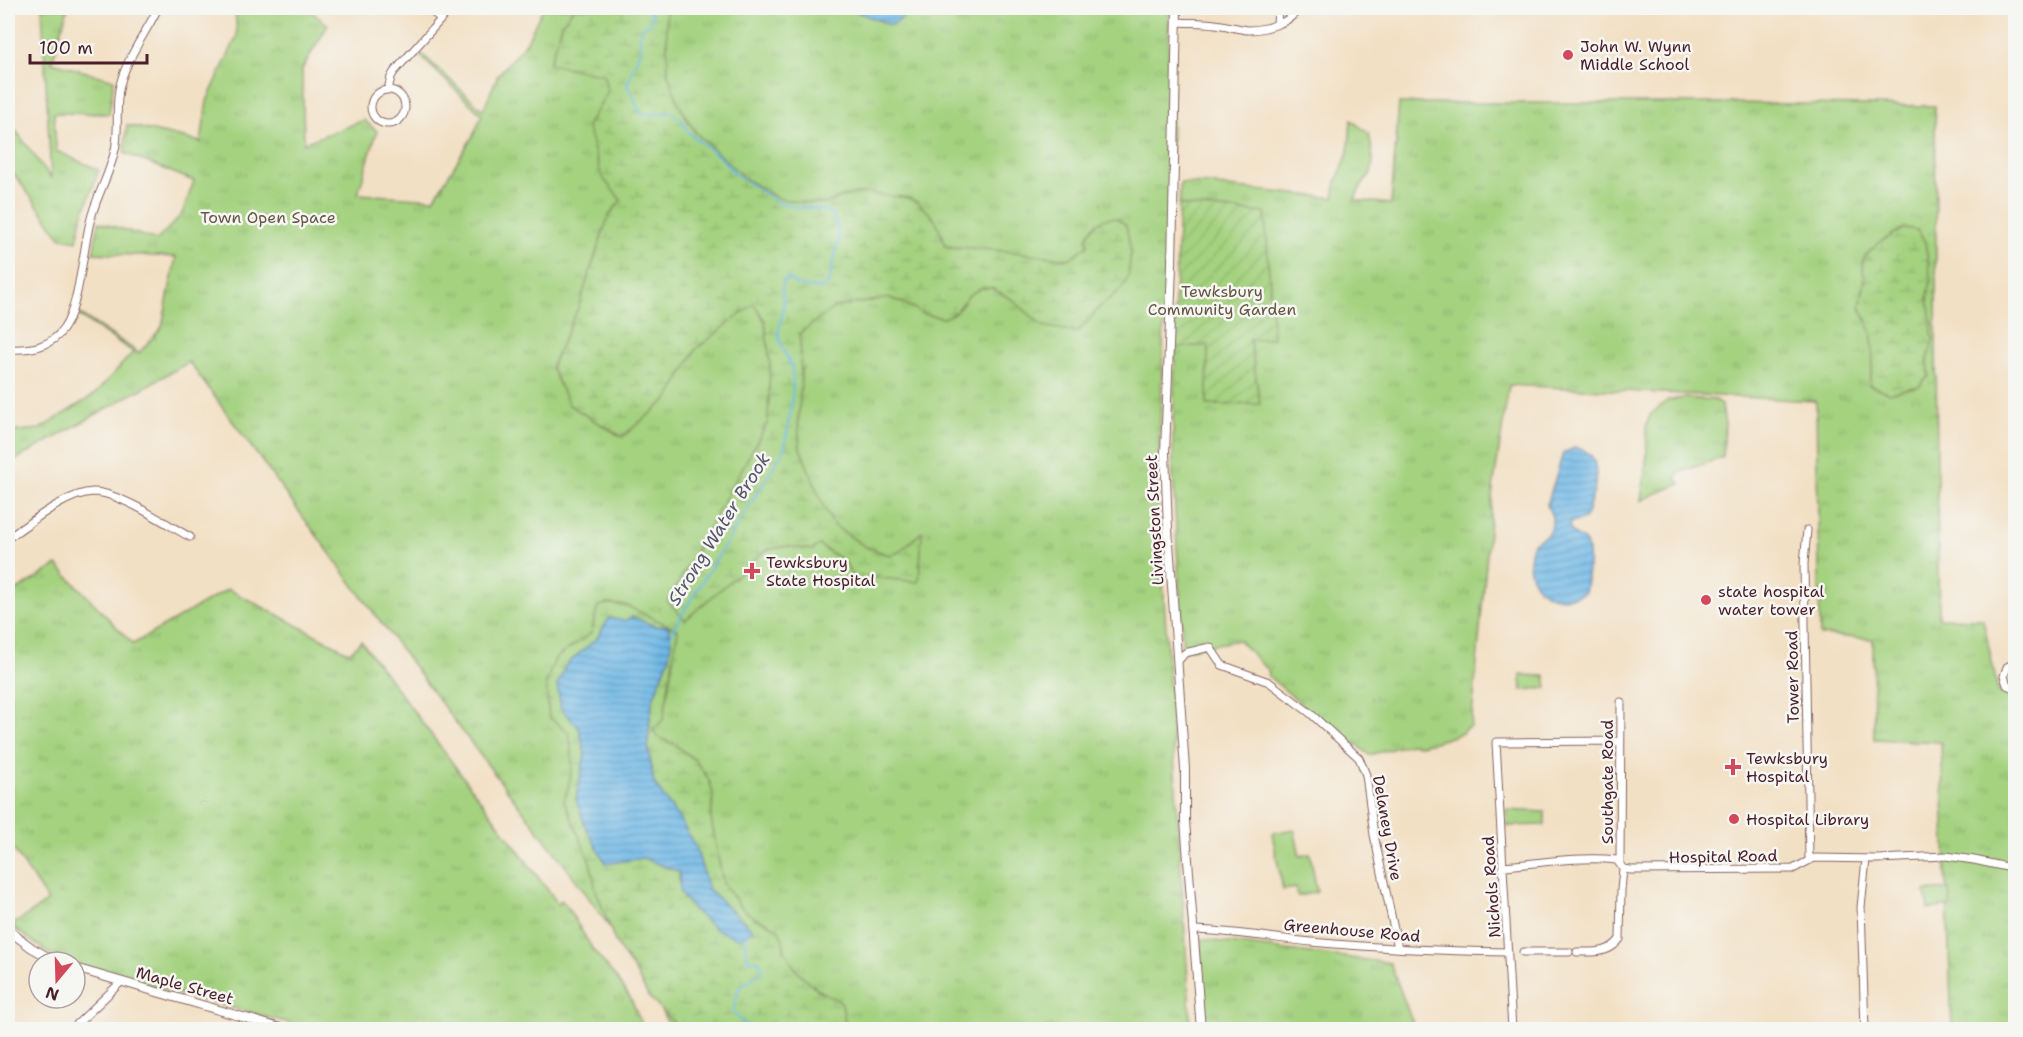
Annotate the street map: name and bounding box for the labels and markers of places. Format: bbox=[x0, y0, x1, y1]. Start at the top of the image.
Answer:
place label: John W. Wynn Middle School bbox=[1580, 36, 1692, 75]
marker: John W. Wynn Middle School bbox=[1561, 48, 1575, 62]
place label: Tewksbury State Hospital bbox=[766, 552, 876, 591]
marker: Tewksbury State Hospital bbox=[743, 562, 761, 580]
place label: state hospital water tower bbox=[1718, 581, 1825, 620]
marker: state hospital water tower bbox=[1699, 593, 1713, 607]
place label: Tewksbury Hospital bbox=[1746, 748, 1828, 787]
marker: Tewksbury Hospital bbox=[1724, 758, 1742, 776]
place label: Hospital Library bbox=[1746, 809, 1869, 830]
marker: Hospital Library bbox=[1727, 812, 1741, 826]

